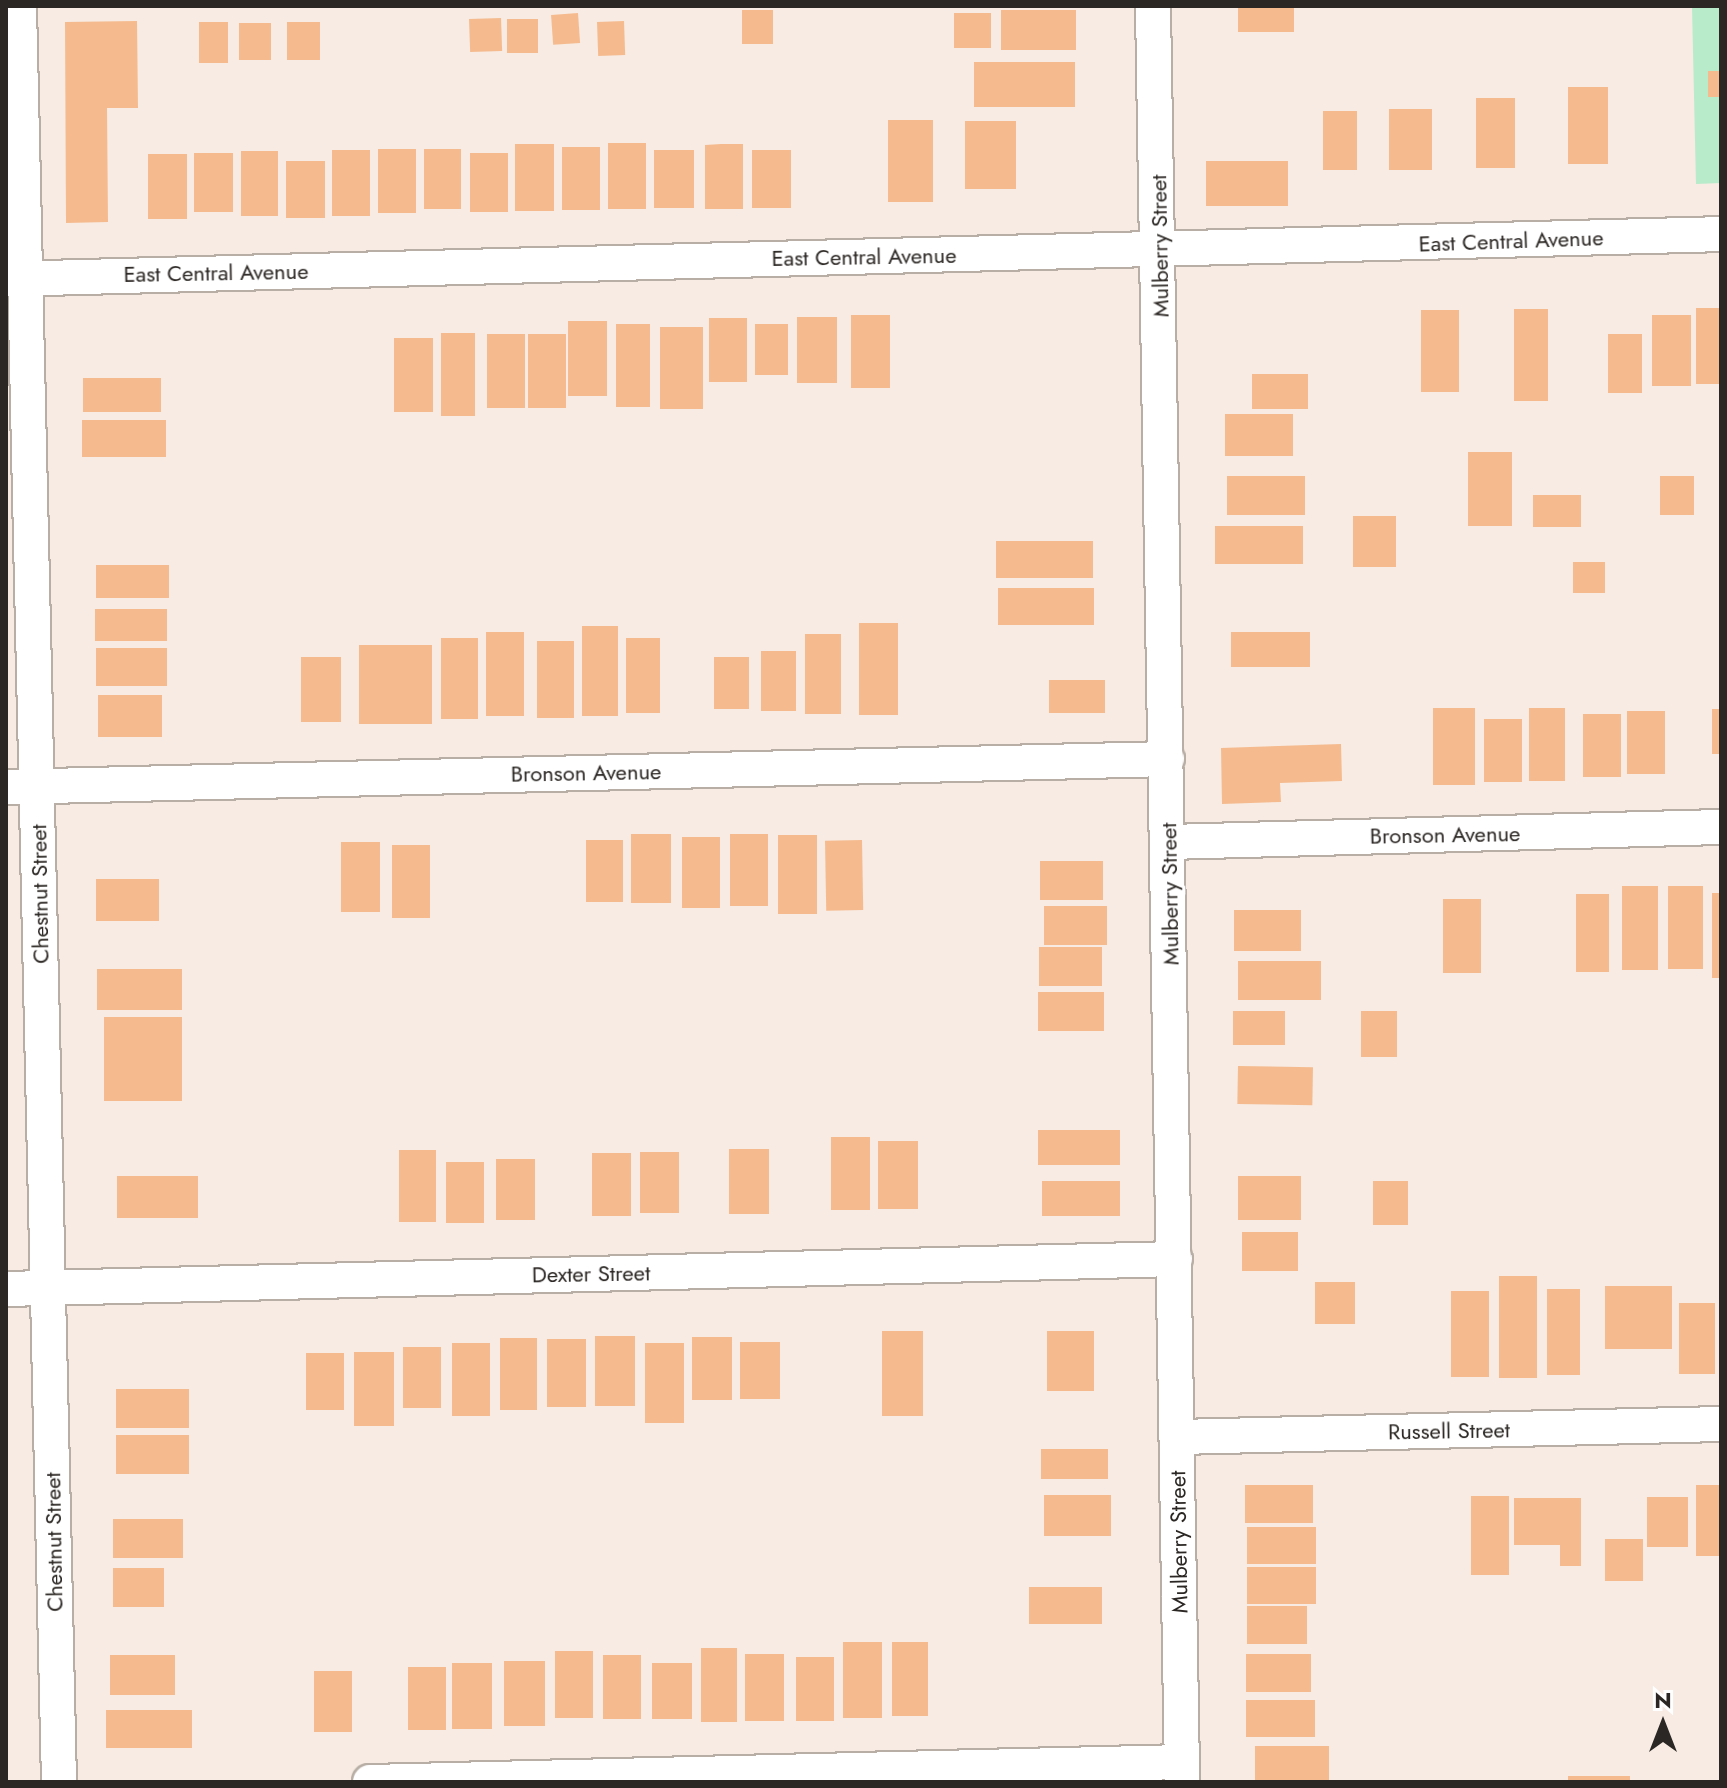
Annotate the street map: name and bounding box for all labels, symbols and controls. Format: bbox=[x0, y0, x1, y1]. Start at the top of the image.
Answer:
street label: Mulberry Street bbox=[1146, 174, 1174, 318]
street label: East Central Avenue bbox=[1418, 225, 1604, 257]
street label: East Central Avenue bbox=[771, 242, 957, 272]
street label: East Central Avenue bbox=[123, 258, 309, 288]
street label: Bronson Avenue bbox=[510, 758, 662, 788]
street label: Bronson Avenue bbox=[1369, 820, 1521, 850]
street label: Mulberry Street bbox=[1156, 822, 1184, 966]
street label: Chestnut Street bbox=[26, 824, 54, 964]
street label: Dexter Street bbox=[532, 1260, 650, 1288]
street label: Russell Street bbox=[1388, 1417, 1510, 1445]
street label: Mulberry Street bbox=[1165, 1470, 1193, 1614]
street label: Chestnut Street bbox=[40, 1472, 68, 1612]
north arrow bbox=[1623, 1684, 1703, 1764]
text: N bbox=[1654, 1684, 1672, 1716]

